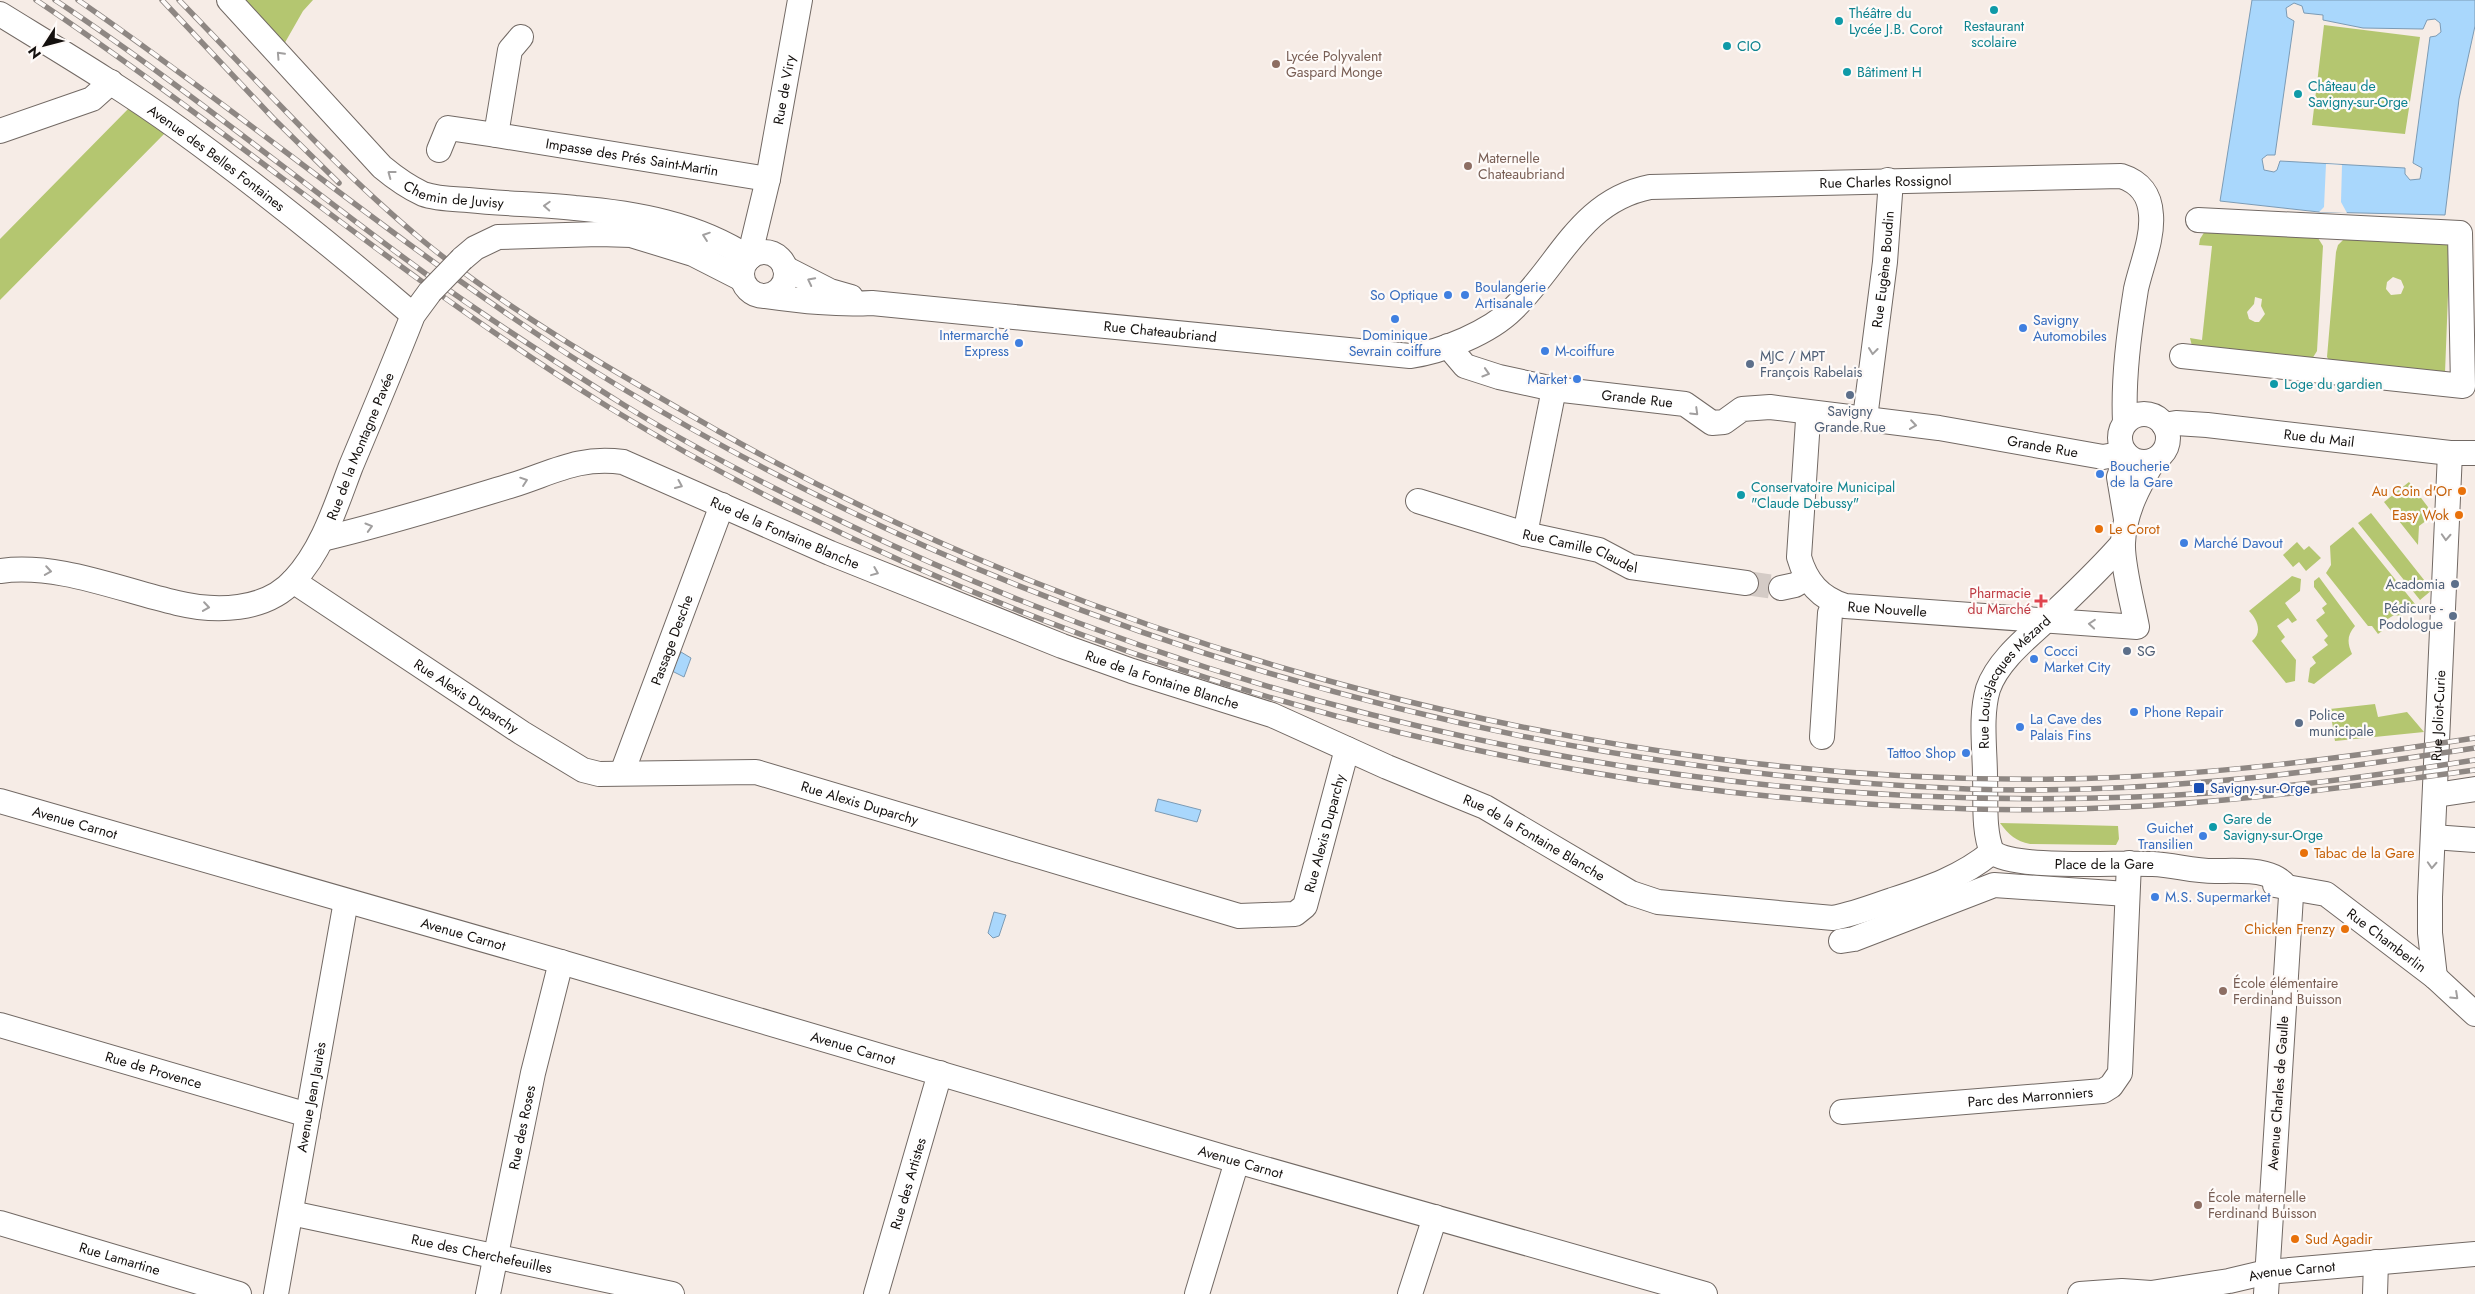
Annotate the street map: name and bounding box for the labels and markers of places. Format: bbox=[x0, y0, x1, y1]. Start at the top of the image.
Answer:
place label: Théâtre du Lycée J.B. Corot bbox=[1849, 3, 1943, 39]
marker: Restaurant scolaire bbox=[1988, 4, 2000, 16]
marker: Théâtre du Lycée J.B. Corot bbox=[1833, 15, 1845, 27]
place label: Restaurant scolaire bbox=[1964, 16, 2025, 52]
place label: CIO bbox=[1737, 36, 1761, 56]
marker: CIO bbox=[1721, 40, 1733, 52]
place label: Lycée Polyvalent Gaspard Monge bbox=[1286, 46, 1382, 82]
marker: Lycée Polyvalent Gaspard Monge bbox=[1270, 58, 1282, 70]
place label: Bâtiment H bbox=[1857, 62, 1922, 82]
marker: Bâtiment H bbox=[1841, 66, 1853, 78]
place label: Château de Savigny-sur-Orge bbox=[2308, 76, 2408, 112]
marker: Château de Savigny-sur-Orge bbox=[2292, 88, 2304, 100]
place label: Maternelle Chateaubriand bbox=[1478, 148, 1565, 184]
marker: Maternelle Chateaubriand bbox=[1462, 160, 1474, 172]
place label: Boulangerie Artisanale bbox=[1475, 277, 1546, 313]
place label: So Optique bbox=[1370, 285, 1438, 305]
marker: So Optique bbox=[1442, 289, 1454, 301]
marker: Boulangerie Artisanale bbox=[1459, 289, 1471, 301]
place label: Savigny Automobiles bbox=[2033, 310, 2107, 346]
marker: Dominique Sevrain coiffure bbox=[1389, 313, 1401, 325]
marker: Savigny Automobiles bbox=[2017, 322, 2029, 334]
place label: Intermarché Express bbox=[939, 325, 1009, 361]
place label: Dominique Sevrain coiffure bbox=[1349, 325, 1441, 361]
marker: Intermarché Express bbox=[1013, 337, 1025, 349]
place label: M-coiffure bbox=[1555, 341, 1614, 361]
marker: M-coiffure bbox=[1539, 345, 1551, 357]
place label: MJC / MPT François Rabelais bbox=[1760, 346, 1863, 382]
marker: MJC / MPT François Rabelais bbox=[1744, 358, 1756, 370]
place label: Market bbox=[1528, 369, 1568, 389]
marker: Market bbox=[1571, 373, 1583, 385]
place label: Loge du gardien bbox=[2284, 374, 2383, 394]
marker: Loge du gardien bbox=[2268, 378, 2280, 390]
marker: Savigny Grande Rue bbox=[1844, 389, 1856, 401]
place label: Savigny Grande Rue bbox=[1814, 401, 1886, 437]
place label: Boucherie de la Gare bbox=[2110, 456, 2173, 492]
marker: Boucherie de la Gare bbox=[2094, 468, 2106, 480]
place label: Conservatoire Municipal "Claude Debussy" bbox=[1751, 477, 1895, 513]
place label: Au Coin d'Or bbox=[2372, 481, 2452, 501]
marker: Au Coin d'Or bbox=[2456, 485, 2468, 497]
marker: Conservatoire Municipal "Claude Debussy" bbox=[1735, 489, 1747, 501]
place label: Easy Wok bbox=[2392, 505, 2450, 525]
marker: Easy Wok bbox=[2453, 509, 2465, 521]
place label: Le Corot bbox=[2109, 519, 2160, 539]
marker: Le Corot bbox=[2093, 523, 2105, 535]
place label: Marché Davout bbox=[2194, 533, 2283, 553]
marker: Marché Davout bbox=[2178, 537, 2190, 549]
place label: Acadomia bbox=[2385, 574, 2445, 594]
marker: Acadomia bbox=[2449, 578, 2461, 590]
place label: Pharmacie du Marché bbox=[1968, 583, 2031, 619]
marker: Pharmacie du Marché bbox=[2035, 595, 2047, 607]
place label: Pédicure - Podologue bbox=[2379, 598, 2443, 634]
marker: Pédicure - Podologue bbox=[2447, 610, 2459, 622]
place label: Cocci Market City bbox=[2044, 641, 2111, 677]
place label: SG bbox=[2137, 641, 2156, 661]
marker: SG bbox=[2121, 645, 2133, 657]
marker: Cocci Market City bbox=[2028, 653, 2040, 665]
place label: Phone Repair bbox=[2144, 702, 2224, 722]
place label: Police municipale bbox=[2309, 705, 2374, 741]
marker: Phone Repair bbox=[2128, 706, 2140, 718]
place label: La Cave des Palais Fins bbox=[2030, 709, 2102, 745]
marker: Police municipale bbox=[2293, 717, 2305, 729]
marker: La Cave des Palais Fins bbox=[2014, 721, 2026, 733]
place label: Tattoo Shop bbox=[1887, 743, 1956, 763]
marker: Tattoo Shop bbox=[1960, 747, 1972, 759]
place label: Savigny-sur-Orge bbox=[2210, 778, 2310, 798]
marker: Savigny-sur-Orge bbox=[2192, 781, 2206, 795]
place label: Gare de Savigny-sur-Orge bbox=[2223, 809, 2323, 845]
place label: Guichet Transilien bbox=[2138, 818, 2194, 854]
marker: Gare de Savigny-sur-Orge bbox=[2207, 821, 2219, 833]
marker: Guichet Transilien bbox=[2197, 830, 2209, 842]
place label: Tabac de la Gare bbox=[2314, 843, 2414, 863]
marker: Tabac de la Gare bbox=[2298, 847, 2310, 859]
place label: M.S. Supermarket bbox=[2165, 887, 2271, 907]
marker: M.S. Supermarket bbox=[2149, 891, 2161, 903]
place label: Chicken Frenzy bbox=[2244, 919, 2336, 939]
marker: Chicken Frenzy bbox=[2339, 923, 2351, 935]
place label: École élémentaire Ferdinand Buisson bbox=[2233, 973, 2342, 1009]
marker: École élémentaire Ferdinand Buisson bbox=[2217, 985, 2229, 997]
place label: École maternelle Ferdinand Buisson bbox=[2208, 1187, 2317, 1223]
marker: École maternelle Ferdinand Buisson bbox=[2192, 1199, 2204, 1211]
place label: Sud Agadir bbox=[2305, 1229, 2373, 1249]
marker: Sud Agadir bbox=[2289, 1233, 2301, 1245]

